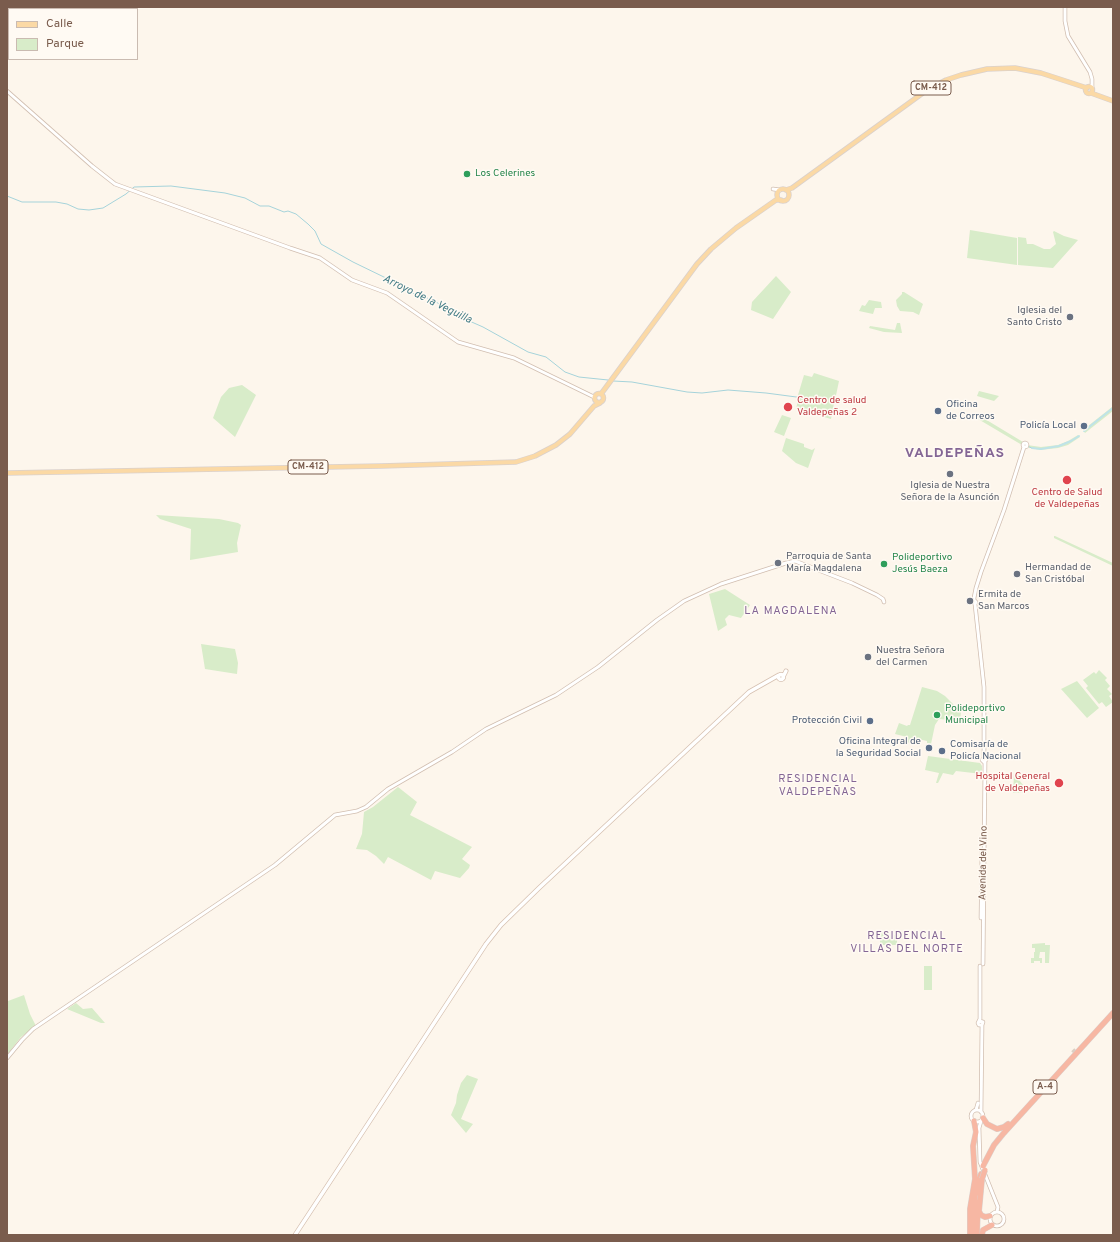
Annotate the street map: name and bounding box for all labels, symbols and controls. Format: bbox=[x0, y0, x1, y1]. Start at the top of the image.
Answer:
legend bbox=[8, 8, 138, 60]
text: Calle bbox=[46, 16, 73, 32]
text: Parque bbox=[46, 36, 84, 52]
road number: CM-412 bbox=[911, 81, 951, 95]
place label: Los Celerines bbox=[475, 168, 535, 180]
marker: Los Celerines bbox=[462, 169, 472, 179]
water label: Arroyo de la Veguilla bbox=[380, 273, 474, 327]
place label: Iglesia del Santo Cristo bbox=[1007, 305, 1062, 328]
marker: Iglesia del Santo Cristo bbox=[1065, 312, 1075, 322]
place label: Centro de salud Valdepeñas 2 bbox=[797, 395, 866, 418]
place label: Oficina de Correos bbox=[946, 399, 995, 422]
marker: Centro de salud Valdepeñas 2 bbox=[782, 401, 794, 413]
marker: Oficina de Correos bbox=[933, 406, 943, 416]
place label: Policía Local bbox=[1020, 420, 1076, 432]
marker: Policía Local bbox=[1079, 421, 1089, 431]
district label: VALDEPEÑAS bbox=[905, 446, 1005, 462]
road number: CM-412 bbox=[288, 460, 328, 474]
marker: Iglesia de Nuestra Señora de la Asunción bbox=[945, 469, 955, 479]
marker: Centro de Salud de Valdepeñas bbox=[1061, 474, 1073, 486]
place label: Iglesia de Nuestra Señora de la Asunción bbox=[901, 480, 999, 504]
place label: Centro de Salud de Valdepeñas bbox=[1032, 487, 1102, 510]
place label: Parroquia de Santa María Magdalena bbox=[786, 551, 871, 574]
place label: Polideportivo Jesús Baeza bbox=[892, 552, 952, 576]
marker: Parroquia de Santa María Magdalena bbox=[773, 558, 783, 568]
marker: Polideportivo Jesús Baeza bbox=[879, 559, 889, 569]
place label: Hermandad de San Cristóbal bbox=[1025, 562, 1091, 586]
marker: Hermandad de San Cristóbal bbox=[1012, 569, 1022, 579]
place label: Ermita de San Marcos bbox=[978, 589, 1029, 612]
marker: Ermita de San Marcos bbox=[965, 596, 975, 606]
district label: LA MAGDALENA bbox=[744, 605, 838, 619]
place label: Nuestra Señora del Carmen bbox=[876, 645, 945, 668]
marker: Nuestra Señora del Carmen bbox=[863, 652, 873, 662]
place label: Polideportivo Municipal bbox=[945, 703, 1005, 726]
marker: Polideportivo Municipal bbox=[932, 710, 942, 720]
place label: Protección Civil bbox=[792, 715, 862, 727]
marker: Protección Civil bbox=[865, 716, 875, 726]
place label: Oficina Integral de la Seguridad Social bbox=[836, 736, 921, 760]
place label: Comisaría de Policía Nacional bbox=[950, 739, 1021, 762]
marker: Oficina Integral de la Seguridad Social bbox=[924, 743, 934, 753]
marker: Comisaría de Policía Nacional bbox=[937, 746, 947, 756]
place label: Hospital General de Valdepeñas bbox=[976, 771, 1050, 794]
district label: RESIDENCIAL VALDEPEÑAS bbox=[778, 773, 858, 799]
marker: Hospital General de Valdepeñas bbox=[1053, 777, 1065, 789]
street label: Avenida del Vino bbox=[977, 826, 991, 900]
district label: RESIDENCIAL VILLAS DEL NORTE bbox=[850, 930, 964, 956]
road number: A-4 bbox=[1033, 1080, 1057, 1094]

